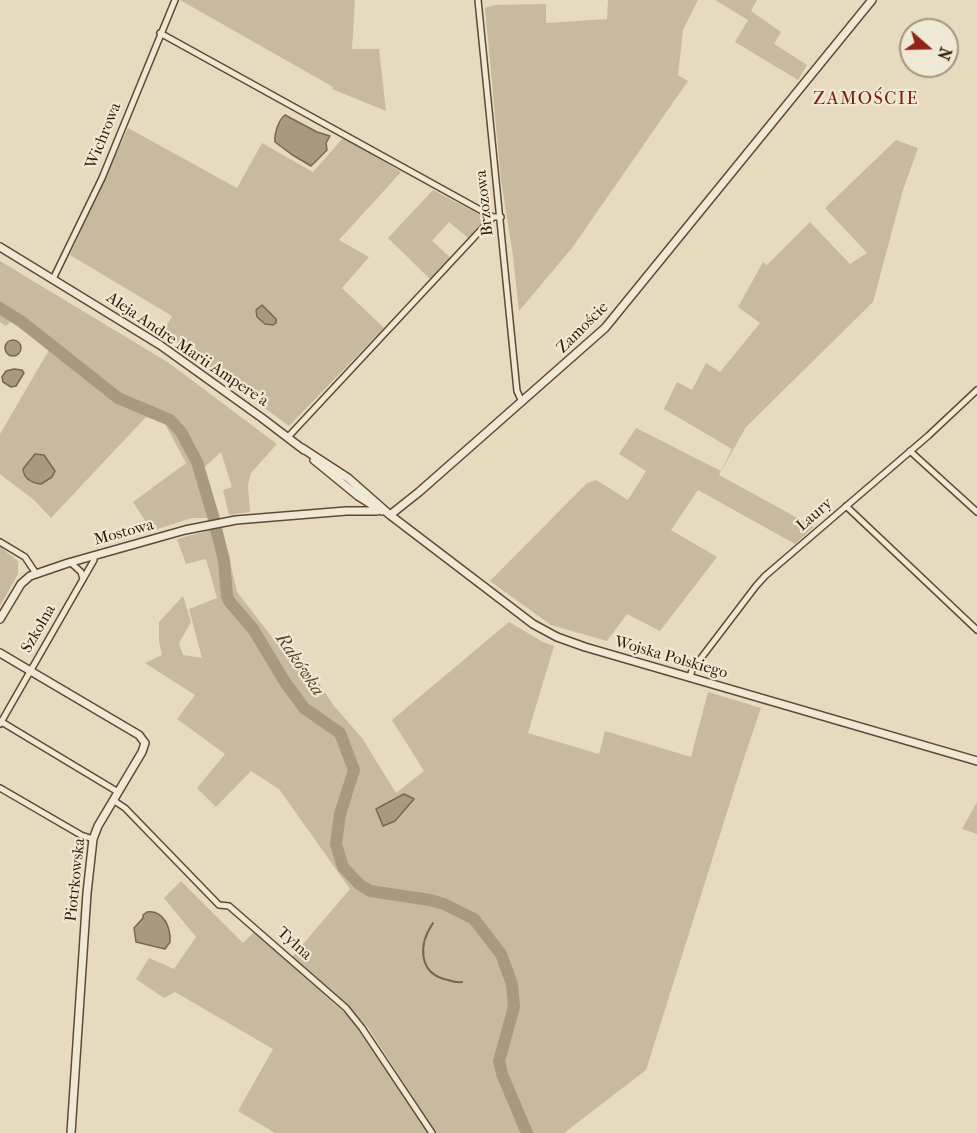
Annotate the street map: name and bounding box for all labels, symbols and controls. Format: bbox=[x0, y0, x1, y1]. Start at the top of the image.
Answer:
north arrow bbox=[899, 18, 959, 78]
text: N bbox=[934, 45, 956, 63]
district label: ZAMOŚCIE bbox=[813, 89, 919, 111]
street label: Wichrowa bbox=[82, 100, 126, 172]
street label: Brzozowa bbox=[472, 169, 498, 237]
street label: Aleja Andre Marii Ampere'a bbox=[102, 289, 272, 411]
street label: Zamoście bbox=[553, 298, 613, 358]
street label: Laury bbox=[793, 494, 837, 536]
street label: Mostowa bbox=[92, 516, 156, 550]
street label: Szkolna bbox=[18, 602, 60, 656]
water label: Rakówka bbox=[270, 629, 328, 701]
street label: Wojska Polskiego bbox=[612, 633, 730, 683]
street label: Piotrkowska bbox=[62, 837, 90, 923]
street label: Tylna bbox=[273, 923, 315, 965]

